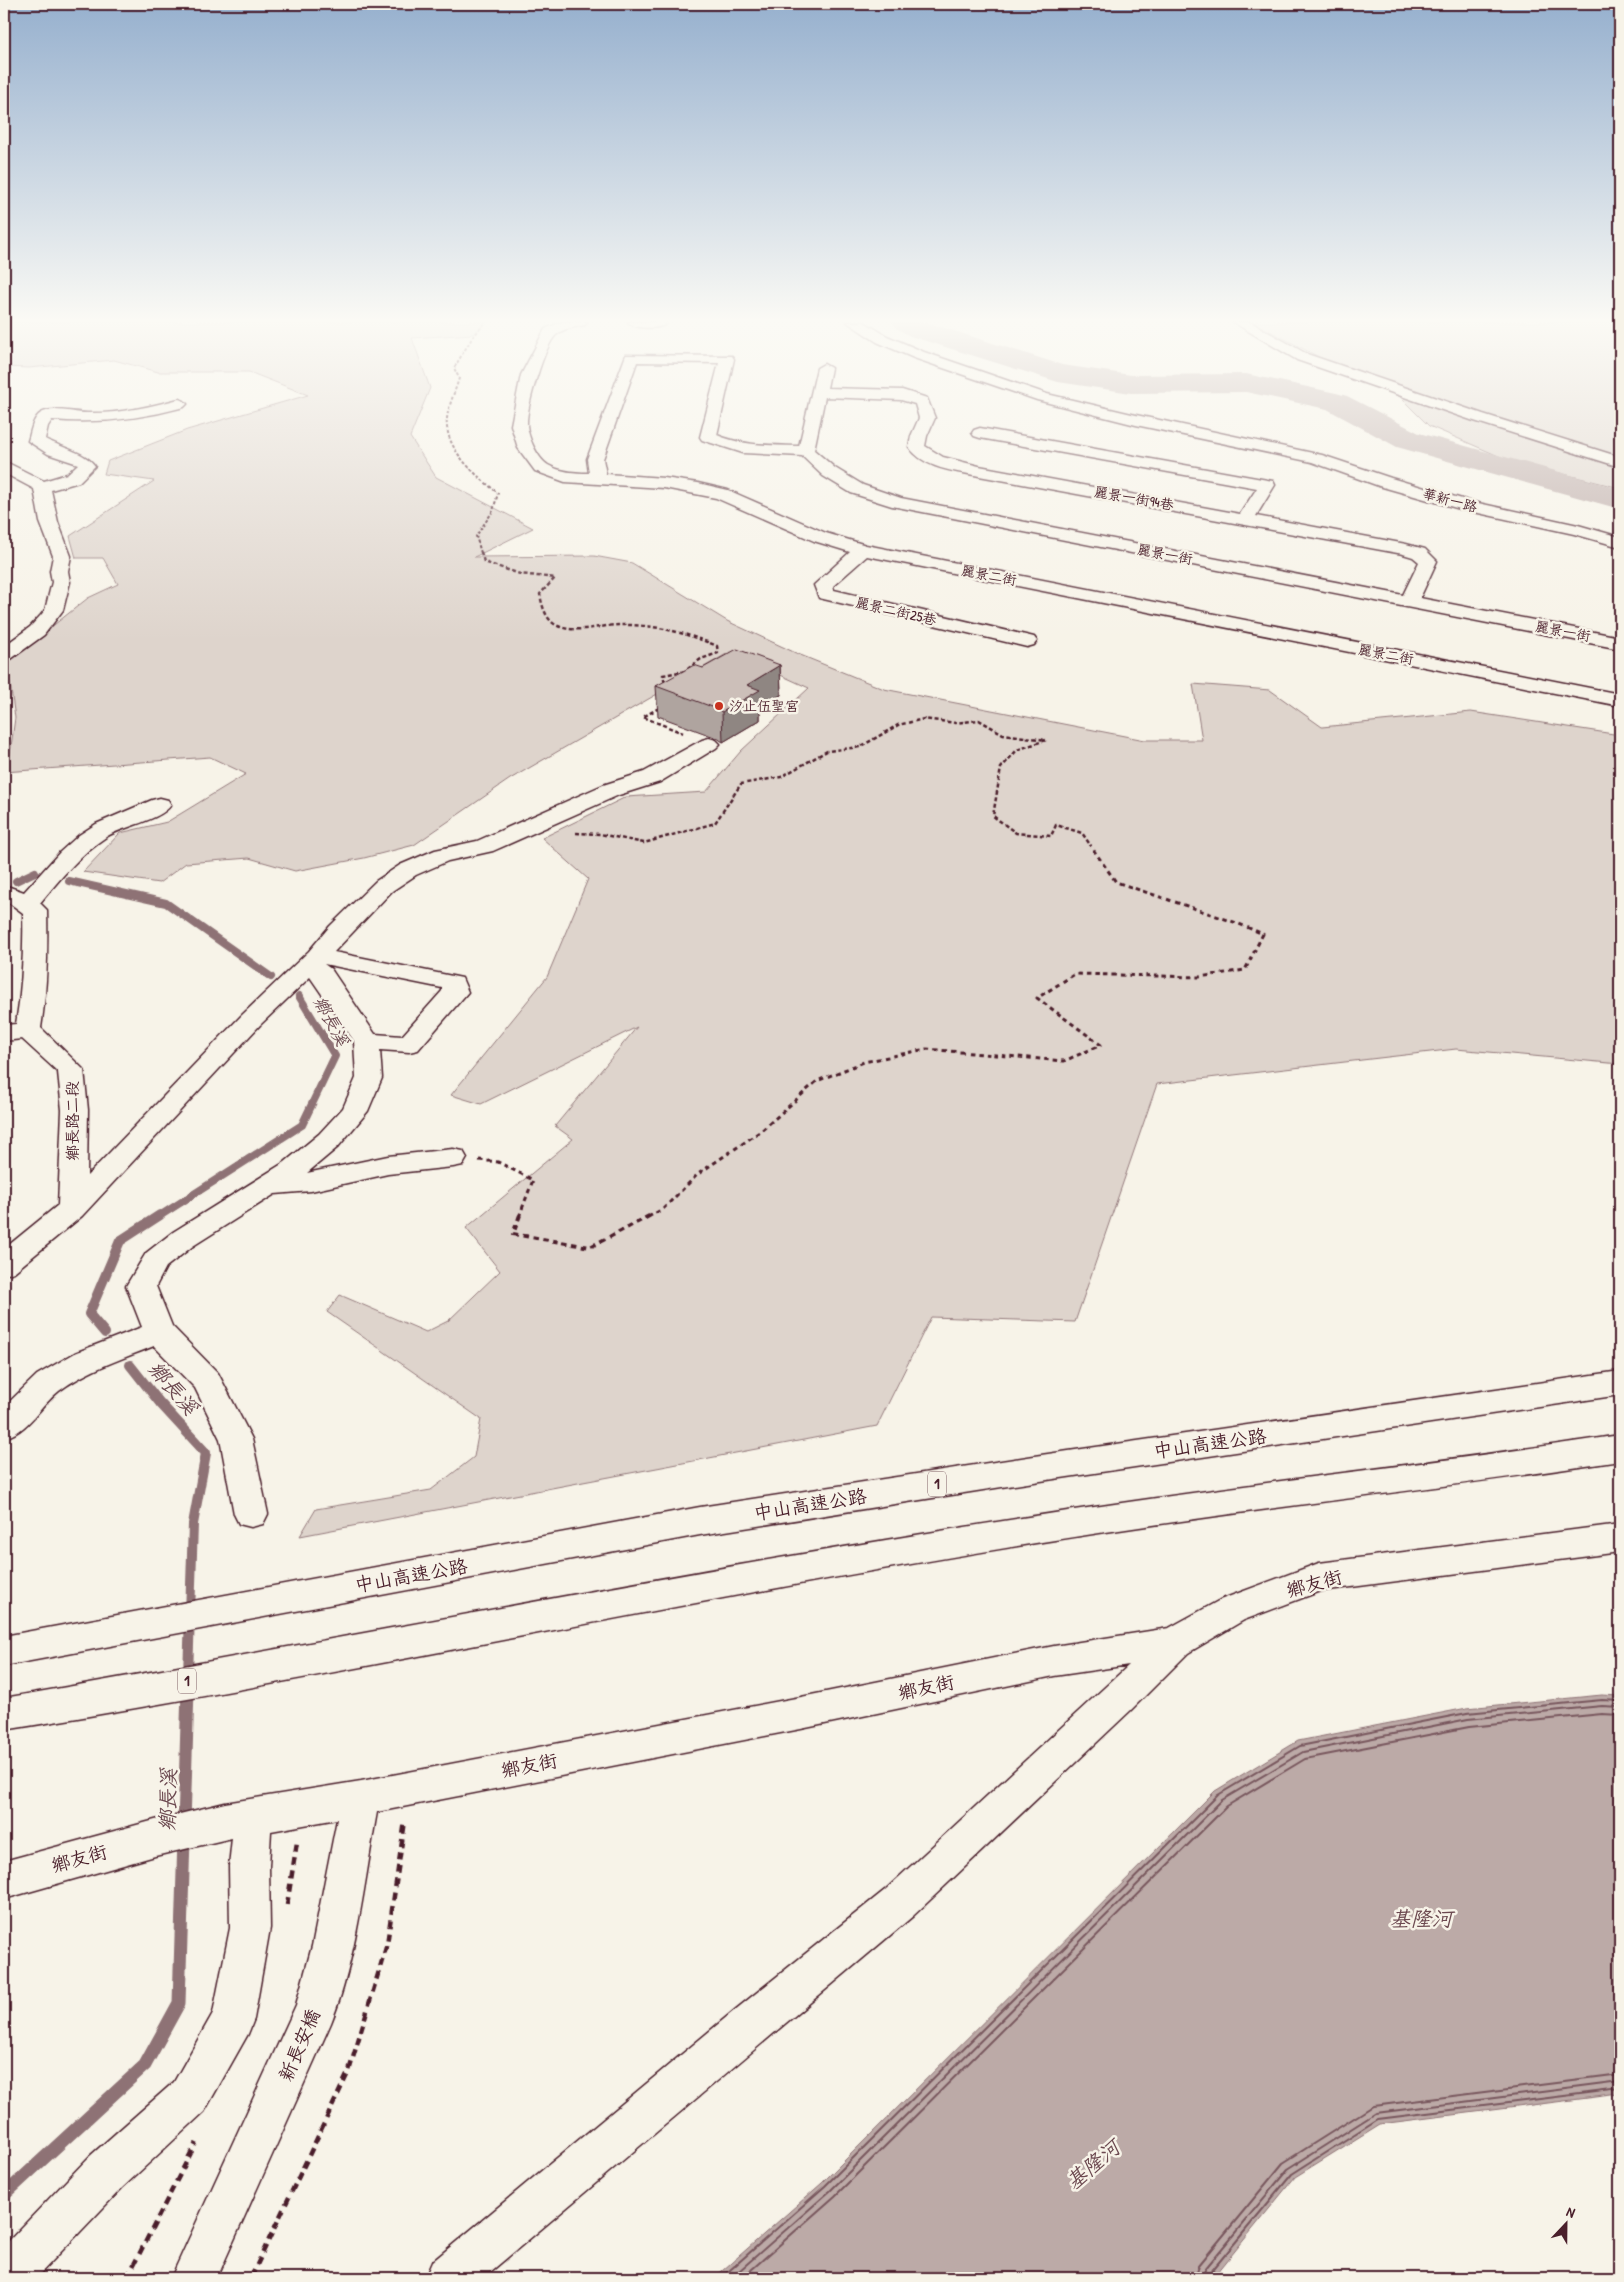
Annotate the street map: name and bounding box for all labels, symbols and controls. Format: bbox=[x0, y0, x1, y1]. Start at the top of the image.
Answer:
street label: 麗景一街94巷 bbox=[1093, 481, 1176, 514]
street label: 華新一路 bbox=[1421, 483, 1480, 516]
street label: 麗景一街 bbox=[1136, 539, 1194, 568]
street label: 麗景二街 bbox=[960, 560, 1018, 589]
street label: 麗景二街25巷 bbox=[854, 592, 939, 629]
street label: 麗景一街 bbox=[1534, 616, 1592, 645]
street label: 麗景二街 bbox=[1357, 639, 1415, 668]
place label: 汐止伍聖宮 bbox=[729, 696, 799, 715]
marker: 汐止伍聖宮 bbox=[713, 700, 725, 712]
water label: 鄉長溪 bbox=[307, 991, 356, 1051]
street label: 鄉長路二段 bbox=[61, 1081, 83, 1161]
water label: 鄉長溪 bbox=[142, 1354, 206, 1422]
street label: 中山高速公路 bbox=[1152, 1422, 1268, 1464]
road number: 1 bbox=[928, 1472, 946, 1496]
street label: 中山高速公路 bbox=[752, 1482, 868, 1526]
street label: 中山高速公路 bbox=[353, 1552, 469, 1598]
street label: 鄉友街 bbox=[1283, 1563, 1345, 1603]
road number: 1 bbox=[178, 1668, 196, 1694]
street label: 鄉友街 bbox=[895, 1668, 957, 1706]
street label: 鄉友街 bbox=[499, 1747, 559, 1783]
water label: 鄉長溪 bbox=[152, 1767, 183, 1832]
street label: 鄉友街 bbox=[48, 1838, 110, 1878]
water label: 基隆河 bbox=[1390, 1904, 1455, 1933]
street label: 新長安橋 bbox=[272, 2005, 326, 2085]
water label: 基隆河 bbox=[1059, 2131, 1128, 2196]
north arrow bbox=[1542, 2200, 1592, 2250]
text: N bbox=[1564, 2201, 1579, 2222]

